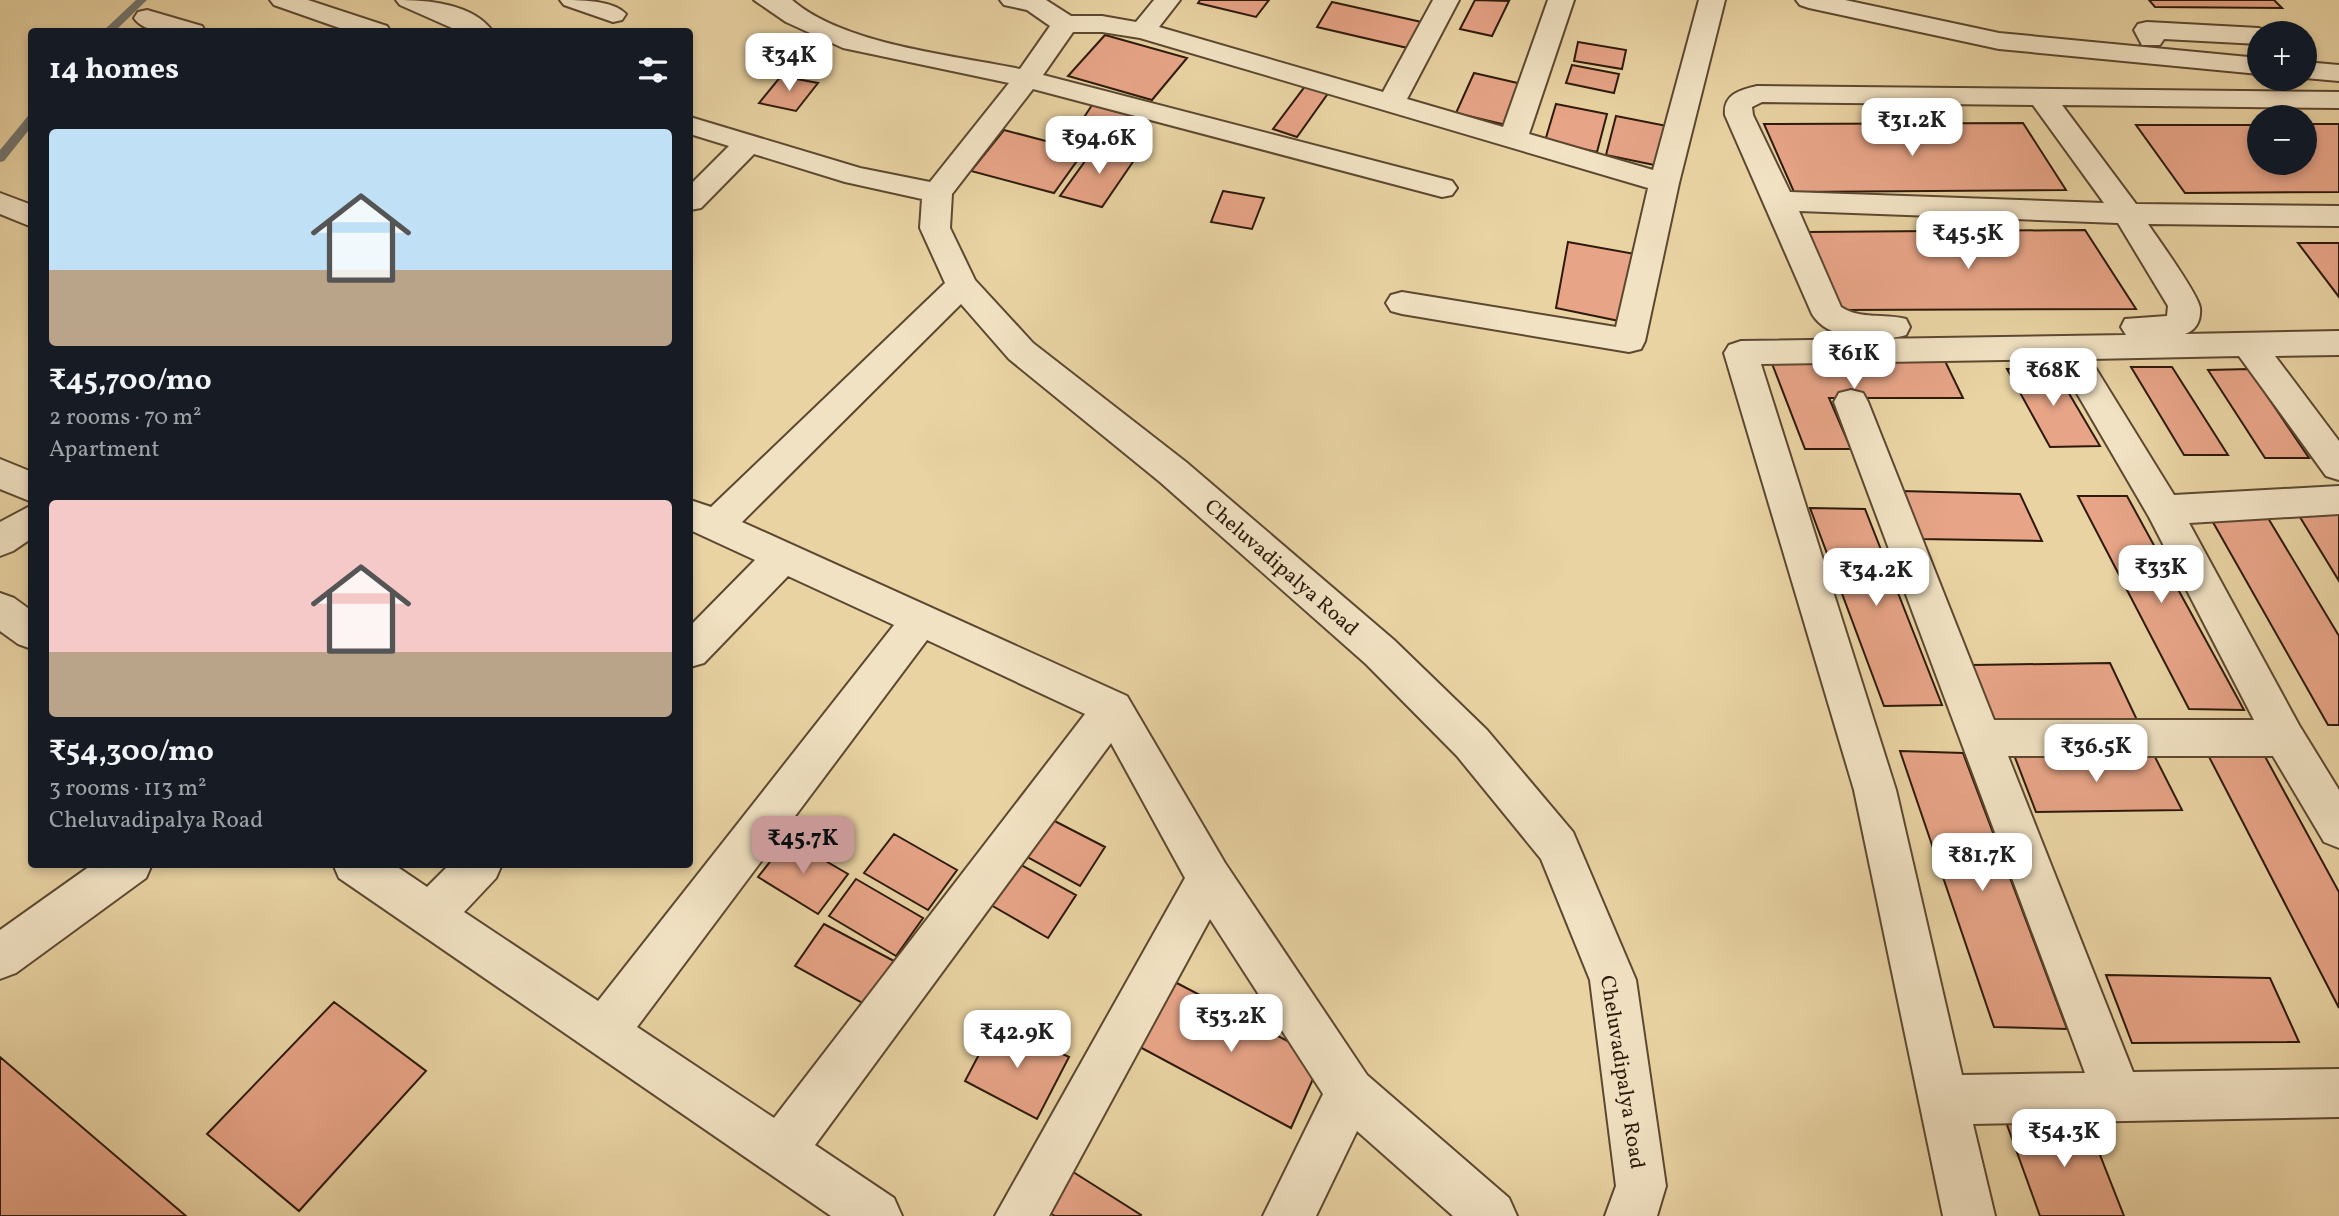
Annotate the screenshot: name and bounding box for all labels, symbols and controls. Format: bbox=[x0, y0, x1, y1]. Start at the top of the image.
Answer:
map controls bbox=[2247, 21, 2317, 175]
button: + bbox=[2247, 21, 2317, 91]
pin: ₹34K bbox=[748, 34, 830, 93]
text: ₹34K bbox=[761, 40, 817, 72]
text: 14 homes bbox=[49, 49, 179, 91]
icon: filters bbox=[634, 51, 672, 89]
pin: ₹31.2K bbox=[1855, 99, 1969, 158]
text: ₹31.2K bbox=[1878, 105, 1946, 137]
button: − bbox=[2247, 105, 2317, 175]
pin: ₹94.6K bbox=[1042, 116, 1156, 176]
text: ₹94.6K bbox=[1062, 123, 1136, 155]
icon: home bbox=[298, 175, 424, 301]
pin: ₹45.5K bbox=[1911, 212, 2025, 271]
text: ₹45.5K bbox=[1932, 218, 2004, 250]
pin: ₹61K bbox=[1813, 332, 1895, 391]
text: ₹61K bbox=[1828, 338, 1880, 370]
pin: ₹68K bbox=[2012, 348, 2094, 408]
text: ₹68K bbox=[2026, 355, 2080, 387]
text: ₹45,700/mo bbox=[49, 360, 212, 402]
text: 2 rooms · 70 m² bbox=[49, 402, 202, 434]
text: Apartment bbox=[49, 434, 160, 466]
street label: Cheluvadipalya Road bbox=[1198, 493, 1364, 643]
icon: home bbox=[298, 546, 424, 672]
pin: ₹33K bbox=[2120, 546, 2202, 605]
pin: ₹34.2K bbox=[1819, 548, 1933, 608]
text: ₹33K bbox=[2135, 552, 2187, 584]
text: ₹34.2K bbox=[1839, 555, 1913, 587]
pin: ₹36.5K bbox=[2039, 724, 2153, 784]
text: ₹54,300/mo bbox=[49, 731, 214, 773]
text: ₹36.5K bbox=[2060, 731, 2132, 763]
text: 3 rooms · 113 m² bbox=[49, 773, 207, 805]
text: Cheluvadipalya Road bbox=[49, 805, 263, 837]
pin: ₹45.7K bbox=[746, 816, 860, 876]
text: ₹45.7K bbox=[768, 823, 838, 855]
pin: ₹81.7K bbox=[1925, 834, 2039, 893]
text: ₹81.7K bbox=[1948, 840, 2016, 872]
street label: Cheluvadipalya Road bbox=[1592, 973, 1651, 1171]
pin: ₹53.2K bbox=[1174, 995, 1288, 1054]
text: ₹53.2K bbox=[1196, 1001, 1266, 1033]
pin: ₹42.9K bbox=[960, 1010, 1074, 1070]
text: ₹42.9K bbox=[980, 1017, 1054, 1049]
pin: ₹54.3K bbox=[2007, 1110, 2121, 1169]
text: ₹54.3K bbox=[2028, 1116, 2100, 1148]

